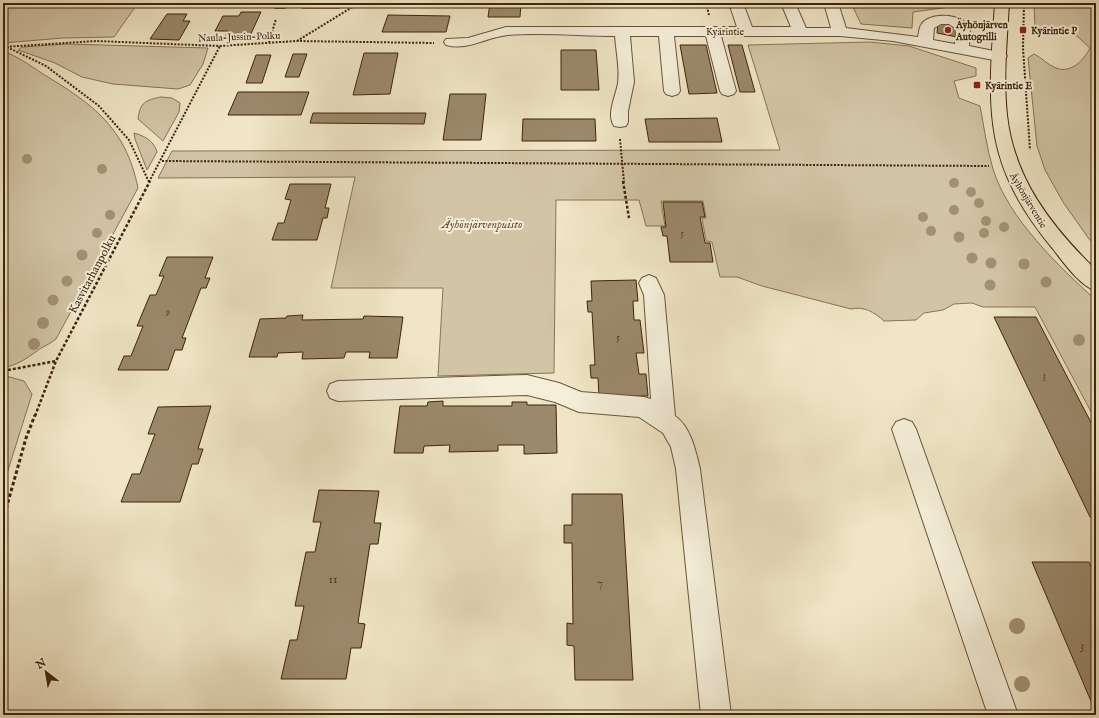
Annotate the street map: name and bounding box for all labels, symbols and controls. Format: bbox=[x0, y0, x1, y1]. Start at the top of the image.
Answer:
place label: Äyhönjärven Autogrilli bbox=[955, 17, 1009, 44]
marker: Äyhönjärven Autogrilli bbox=[943, 25, 953, 35]
marker: Kyärintie P bbox=[1018, 25, 1028, 35]
place label: Kyärintie P bbox=[1031, 25, 1077, 38]
street label: Kyärintie bbox=[706, 26, 744, 39]
street label: Naula-Jussin-Polku bbox=[198, 30, 280, 45]
marker: Kyärintie E bbox=[972, 80, 982, 90]
place label: Kyärintie E bbox=[985, 80, 1032, 93]
street label: Äyhönjärventie bbox=[1006, 169, 1050, 231]
park label: Äyhönjärvenpuisto bbox=[440, 217, 522, 232]
house number: 5 bbox=[680, 227, 684, 240]
street label: Kasvitarhanpolku bbox=[65, 232, 120, 317]
house number: 9 bbox=[165, 306, 170, 319]
house number: 5 bbox=[616, 331, 620, 344]
house number: 3 bbox=[1042, 370, 1046, 383]
house number: 11 bbox=[329, 572, 337, 587]
house number: 7 bbox=[597, 576, 603, 591]
house number: 3 bbox=[1080, 638, 1084, 653]
north arrow bbox=[26, 652, 66, 692]
text: N bbox=[33, 656, 49, 673]

